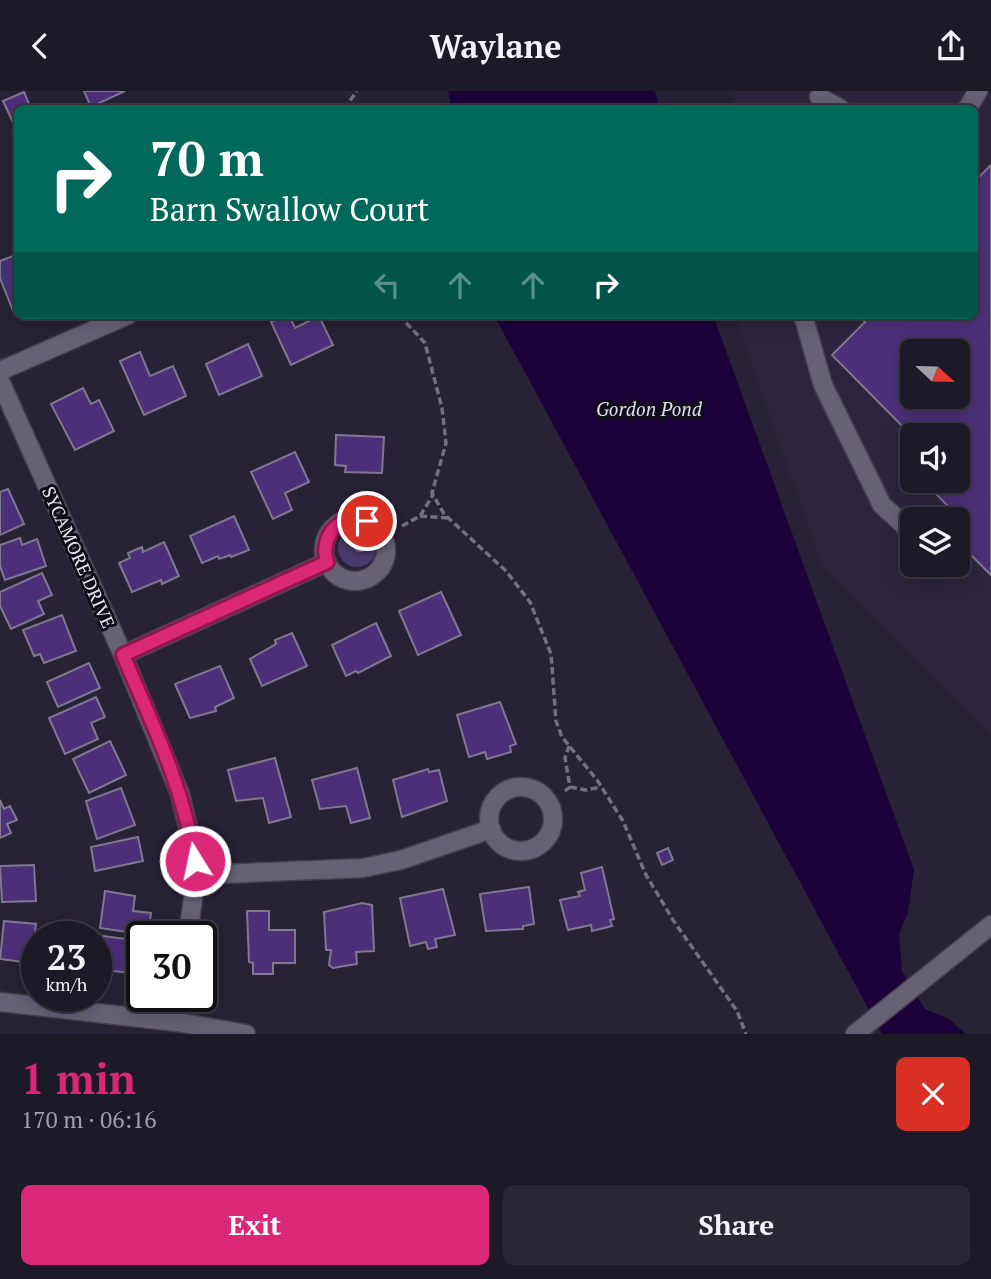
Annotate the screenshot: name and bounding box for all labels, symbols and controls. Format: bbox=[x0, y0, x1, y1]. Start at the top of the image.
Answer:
text: Waylane bbox=[430, 25, 561, 67]
icon: back bbox=[21, 27, 59, 65]
icon: share bbox=[932, 27, 970, 65]
text: 70 m bbox=[150, 125, 264, 190]
icon: right bbox=[35, 133, 126, 224]
text: Barn Swallow Court bbox=[150, 188, 429, 230]
icon: left bbox=[368, 266, 406, 304]
icon: ahead bbox=[441, 266, 479, 304]
icon: ahead bbox=[514, 266, 552, 304]
icon: right bbox=[587, 266, 625, 304]
north arrow bbox=[900, 339, 970, 409]
map controls bbox=[900, 339, 970, 577]
water label: Gordon Pond bbox=[596, 396, 703, 421]
button: sound bbox=[900, 423, 970, 493]
street label: SYCAMORE DRIVE bbox=[37, 482, 121, 632]
pin bbox=[337, 491, 397, 551]
icon: arrive bbox=[348, 502, 386, 540]
button: layers bbox=[900, 507, 970, 577]
position arrow bbox=[158, 824, 232, 898]
speed limit sign: 30 bbox=[126, 921, 217, 1012]
text: 23 bbox=[47, 934, 86, 980]
text: km/h bbox=[46, 972, 87, 996]
text: 1 min bbox=[21, 1050, 136, 1106]
button: close bbox=[896, 1057, 970, 1131]
text: 170 m · 06:16 bbox=[21, 1104, 156, 1135]
button: Exit bbox=[21, 1185, 489, 1265]
button: Share bbox=[503, 1185, 970, 1265]

